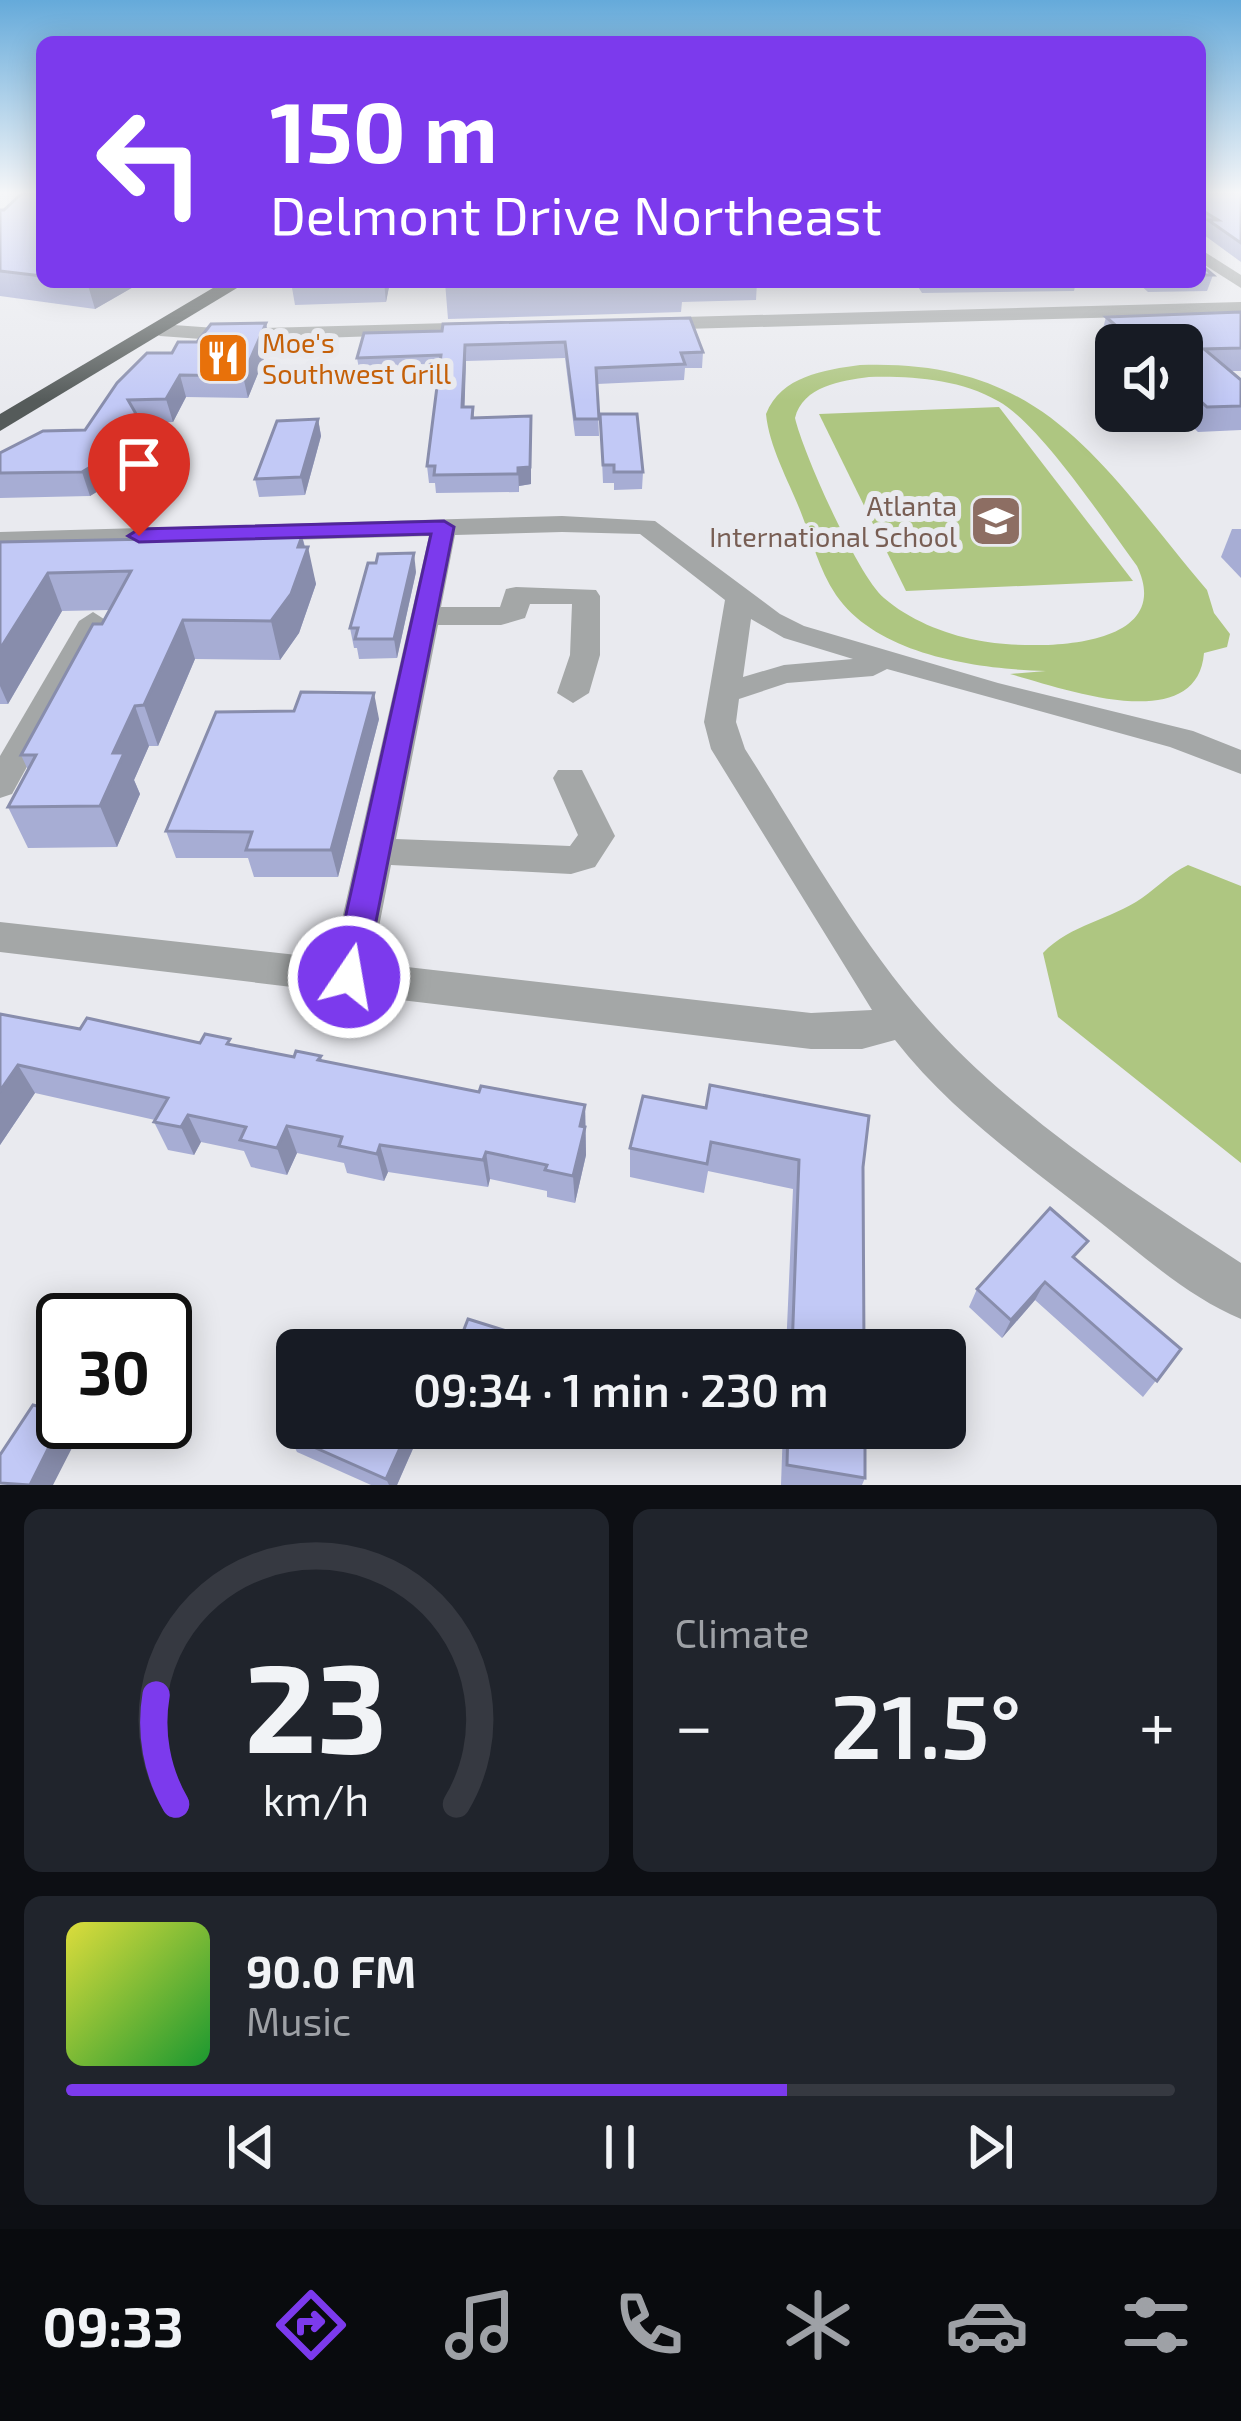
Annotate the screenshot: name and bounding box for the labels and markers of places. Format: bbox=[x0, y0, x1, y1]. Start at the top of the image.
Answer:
place label: Moe's Southwest Grill bbox=[262, 326, 451, 389]
restaurant icon: Moe's Southwest Grill bbox=[195, 330, 251, 386]
pin bbox=[88, 413, 190, 536]
place label: Atlanta International School bbox=[709, 489, 957, 552]
school or university icon: Atlanta International School bbox=[968, 493, 1024, 549]

